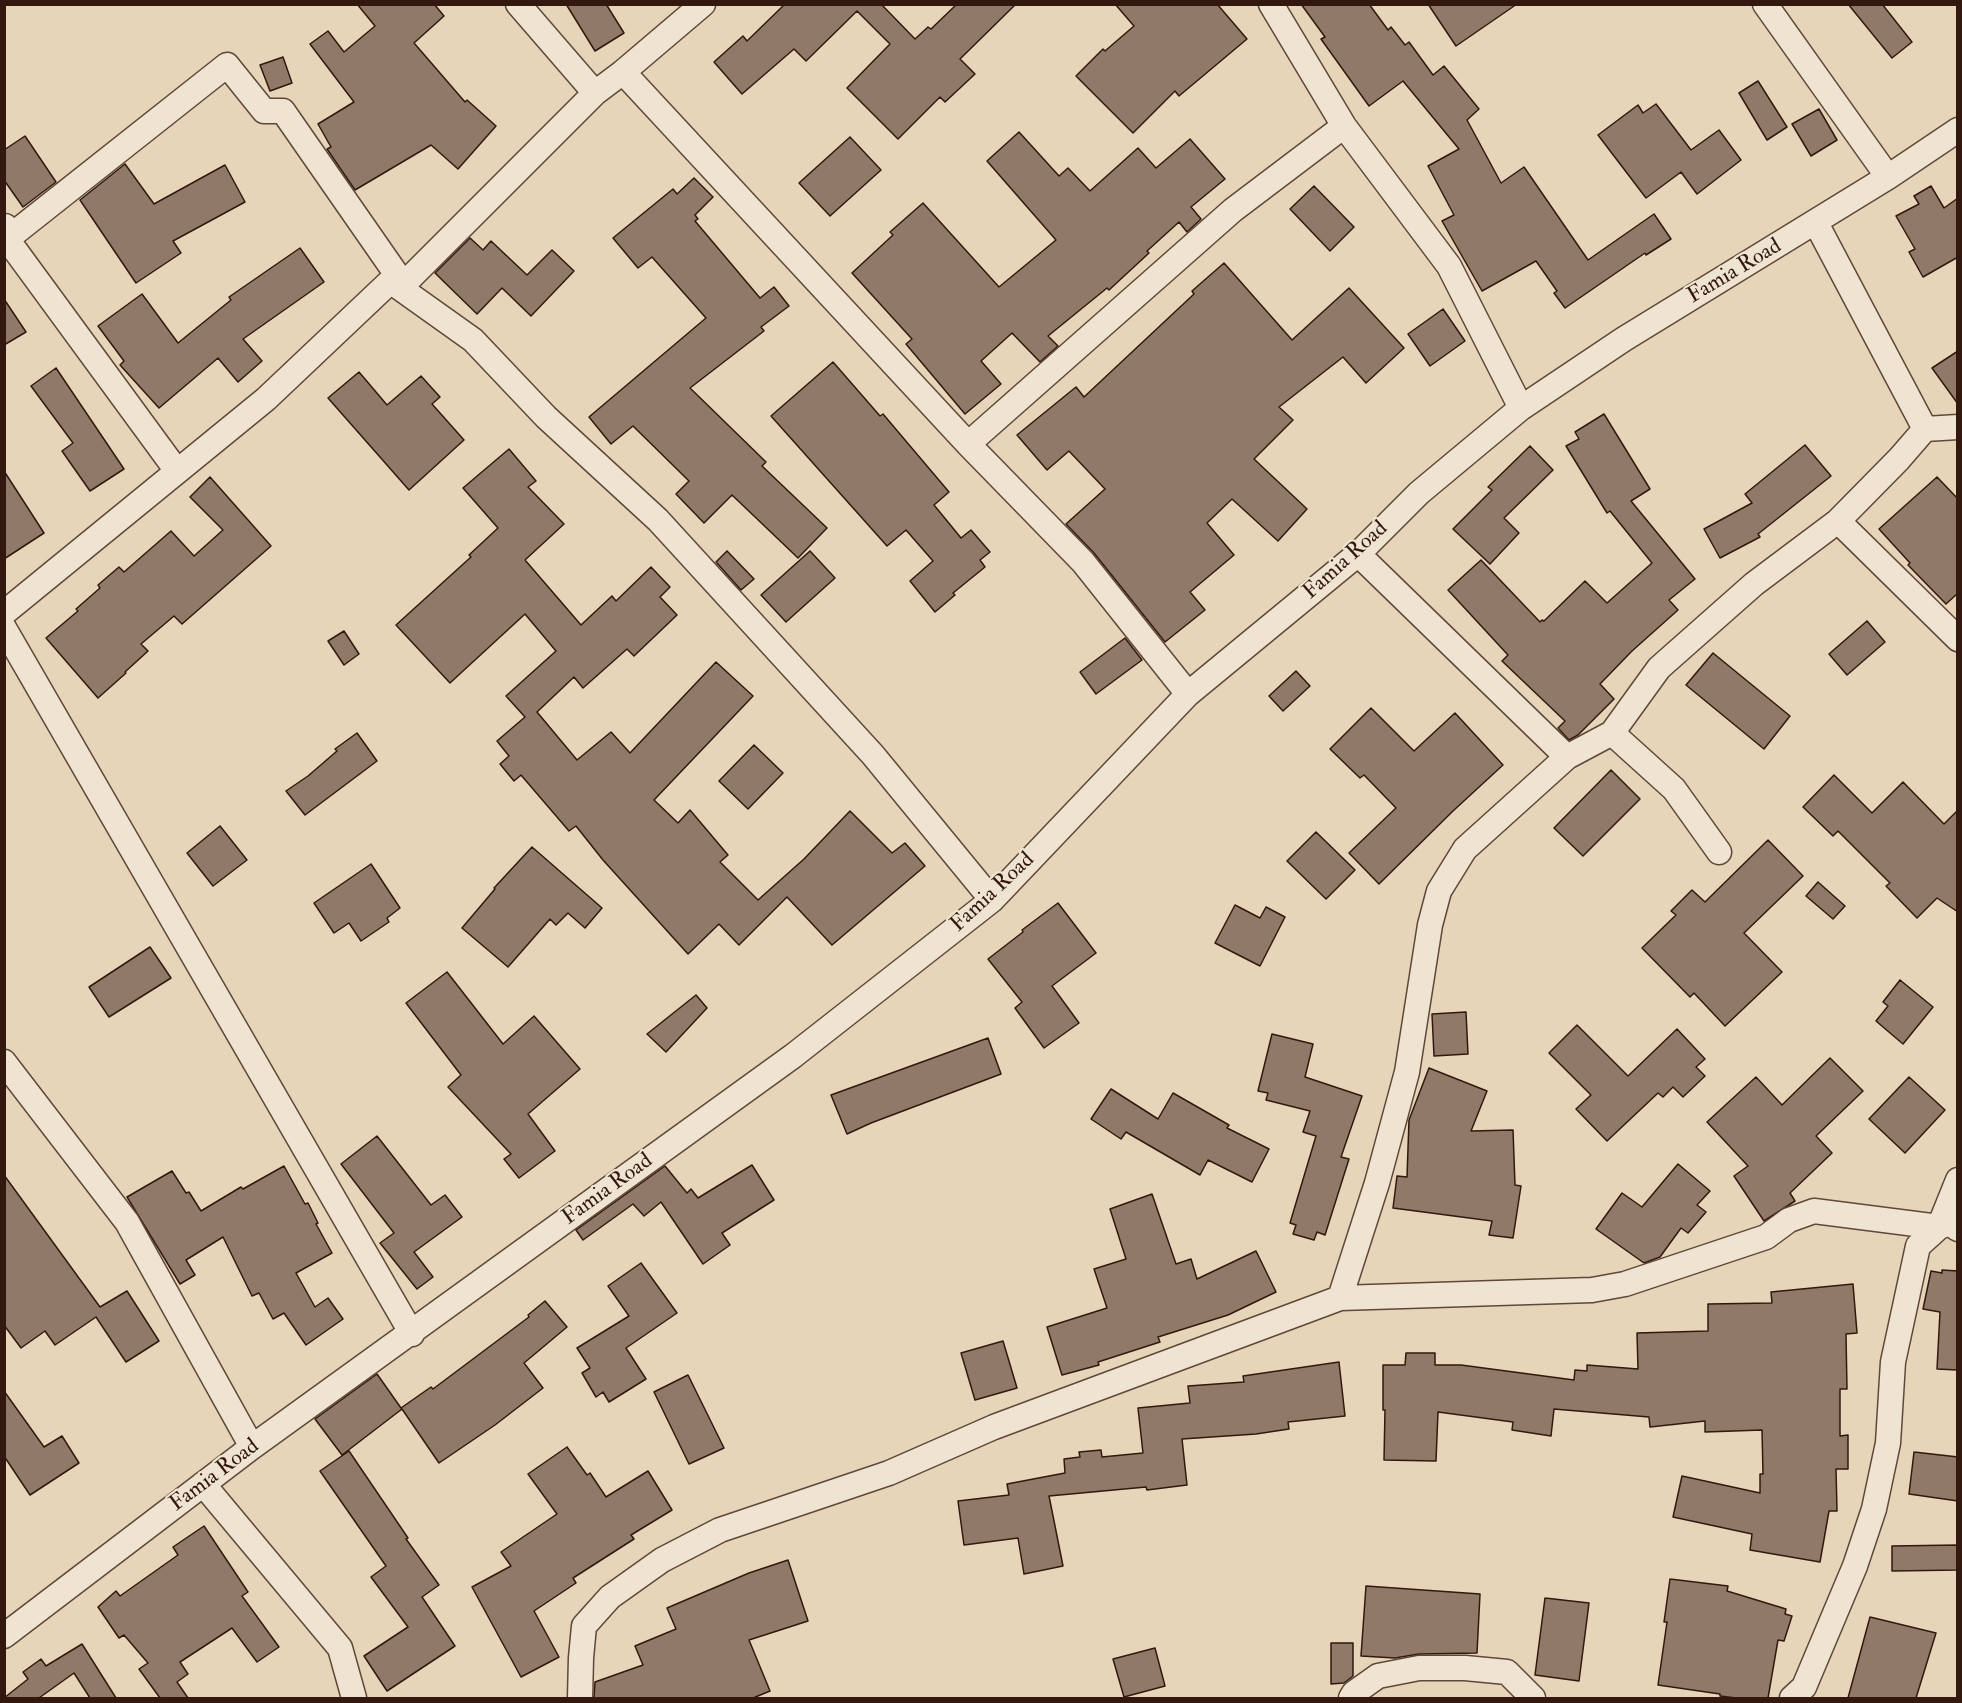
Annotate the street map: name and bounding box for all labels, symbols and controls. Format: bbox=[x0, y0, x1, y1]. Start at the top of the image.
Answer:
street label: Famia Road bbox=[1683, 234, 1787, 310]
street label: Famia Road bbox=[1298, 516, 1394, 606]
street label: Famia Road bbox=[946, 848, 1040, 938]
street label: Famia Road bbox=[558, 1149, 658, 1231]
street label: Famia Road bbox=[165, 1434, 265, 1518]

